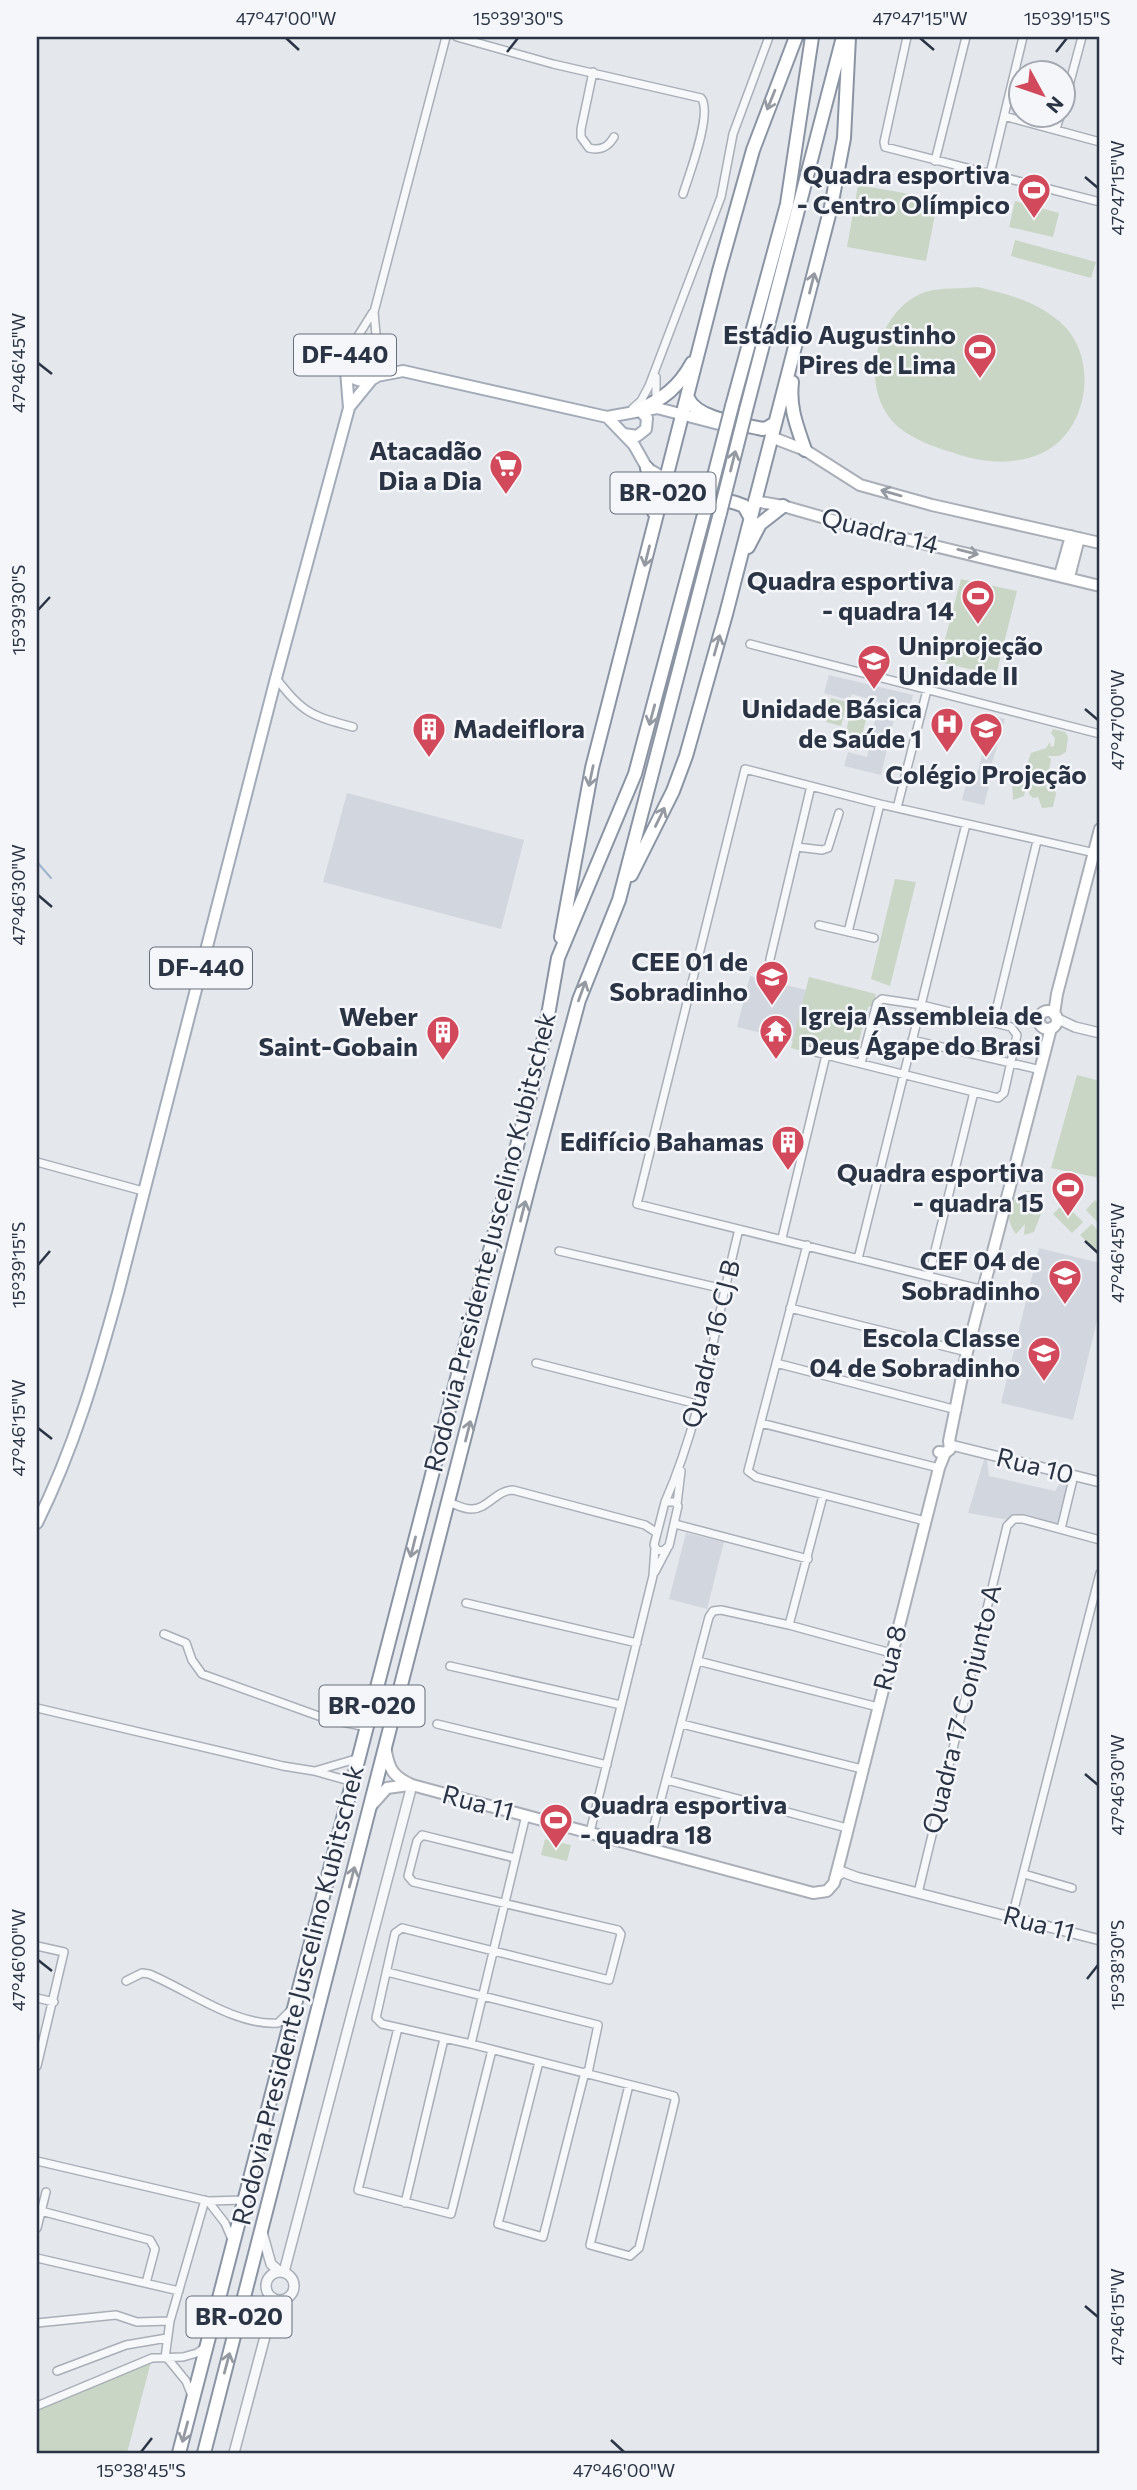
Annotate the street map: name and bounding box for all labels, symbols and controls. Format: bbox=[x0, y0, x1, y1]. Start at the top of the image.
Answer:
text: 47°47'00"W bbox=[236, 7, 336, 29]
text: 15°39'30"S bbox=[473, 7, 563, 29]
text: 47°47'15"W bbox=[872, 7, 968, 29]
text: 15°39'15"S bbox=[1024, 7, 1110, 29]
north arrow bbox=[1007, 60, 1078, 130]
one-way arrow bbox=[764, 89, 777, 111]
text: N bbox=[1042, 92, 1069, 118]
text: 47°47'15"W bbox=[1106, 140, 1128, 236]
place label: Quadra esportiva - Centro Olímpico bbox=[797, 158, 1010, 219]
sports icon: Quadra esportiva - Centro Olímpico bbox=[1015, 171, 1053, 220]
one-way arrow bbox=[806, 272, 819, 295]
text: 47°46'45"W bbox=[7, 313, 29, 413]
place label: Estádio Augustinho Pires de Lima bbox=[723, 318, 956, 379]
sports icon: Estádio Augustinho Pires de Lima bbox=[961, 331, 999, 380]
road number: DF-440 bbox=[294, 334, 396, 376]
place label: Atacadão Dia a Dia bbox=[369, 434, 482, 495]
supermarket icon: Atacadão Dia a Dia bbox=[487, 447, 525, 496]
one-way arrow bbox=[727, 450, 740, 473]
road number: BR-020 bbox=[610, 472, 716, 514]
one-way arrow bbox=[880, 486, 902, 499]
street label: Quadra 14 bbox=[818, 500, 942, 559]
one-way arrow bbox=[640, 544, 653, 567]
one-way arrow bbox=[956, 546, 979, 559]
place label: Quadra esportiva - quadra 14 bbox=[747, 564, 954, 625]
text: 15°39'30"S bbox=[7, 565, 29, 655]
sports icon: Quadra esportiva - quadra 14 bbox=[959, 577, 997, 626]
place label: Uniprojeção Unidade II bbox=[898, 629, 1043, 690]
one-way arrow bbox=[711, 634, 724, 657]
school or university icon: Uniprojeção Unidade II bbox=[855, 642, 893, 691]
text: 47°47'00"W bbox=[1106, 670, 1128, 770]
place label: Unidade Básica de Saúde 1 bbox=[742, 692, 922, 753]
one-way arrow bbox=[645, 703, 658, 726]
hospital icon: Unidade Básica de Saúde 1 bbox=[928, 705, 966, 754]
building icon: Madeiflora bbox=[410, 710, 448, 759]
school or university icon: Colégio Projeção bbox=[967, 710, 1005, 759]
place label: Madeiflora bbox=[453, 712, 585, 743]
place label: Colégio Projeção bbox=[885, 758, 1087, 789]
one-way arrow bbox=[583, 764, 597, 787]
one-way arrow bbox=[653, 807, 667, 828]
text: 47°46'30"W bbox=[7, 845, 29, 945]
place label: CEE 01 de Sobradinho bbox=[609, 945, 748, 1006]
road number: DF-440 bbox=[150, 948, 252, 988]
school or university icon: CEE 01 de Sobradinho bbox=[753, 958, 791, 1007]
one-way arrow bbox=[577, 980, 589, 1002]
place label: Igreja Assembleia de Deus Ágape do Brasi bbox=[800, 999, 1043, 1060]
place label: Weber Saint-Gobain bbox=[258, 1000, 418, 1061]
street label: Rodovia Presidente Juscelino Kubitschek bbox=[416, 1008, 561, 1475]
temple icon: Igreja Assembleia de Deus Ágape do Brasi bbox=[757, 1012, 795, 1061]
building icon: Weber Saint-Gobain bbox=[424, 1013, 462, 1062]
building icon: Edifício Bahamas bbox=[769, 1123, 807, 1172]
place label: Edifício Bahamas bbox=[560, 1125, 764, 1156]
place label: Quadra esportiva - quadra 15 bbox=[837, 1156, 1044, 1217]
sports icon: Quadra esportiva - quadra 15 bbox=[1049, 1169, 1087, 1218]
one-way arrow bbox=[517, 1200, 530, 1222]
text: 47°46'45"W bbox=[1106, 1203, 1128, 1303]
text: 15°39'15"S bbox=[7, 1222, 29, 1308]
place label: CEF 04 de Sobradinho bbox=[901, 1244, 1040, 1305]
street label: Quadra 16 CJ B bbox=[674, 1256, 745, 1431]
school or university icon: CEF 04 de Sobradinho bbox=[1046, 1257, 1084, 1306]
place label: Escola Classe 04 de Sobradinho bbox=[809, 1321, 1020, 1382]
school or university icon: Escola Classe 04 de Sobradinho bbox=[1025, 1334, 1063, 1383]
text: 47°46'15"W bbox=[7, 1379, 29, 1477]
one-way arrow bbox=[462, 1420, 475, 1443]
street label: Rua 10 bbox=[994, 1440, 1077, 1489]
one-way arrow bbox=[406, 1535, 420, 1558]
street label: Quadra 17 Conjunto A bbox=[915, 1581, 1007, 1837]
street label: Rua 8 bbox=[866, 1622, 912, 1693]
road number: BR-020 bbox=[320, 1686, 424, 1726]
text: 47°46'30"W bbox=[1106, 1735, 1128, 1835]
street label: Rodovia Presidente Juscelino Kubitschek bbox=[224, 1761, 369, 2228]
street label: Rua 11 bbox=[439, 1777, 517, 1826]
place label: Quadra esportiva - quadra 18 bbox=[580, 1788, 787, 1849]
sports icon: Quadra esportiva - quadra 18 bbox=[537, 1801, 575, 1850]
one-way arrow bbox=[346, 1866, 359, 1889]
street label: Rua 11 bbox=[1000, 1898, 1078, 1947]
text: 47°46'00"W bbox=[7, 1909, 29, 2011]
text: 15°38'30"S bbox=[1106, 1920, 1128, 2010]
text: 47°46'15"W bbox=[1106, 2268, 1128, 2366]
road number: BR-020 bbox=[187, 2296, 292, 2338]
one-way arrow bbox=[221, 2353, 234, 2375]
one-way arrow bbox=[178, 2420, 191, 2443]
text: 15°38'45"S bbox=[96, 2459, 186, 2481]
text: 47°46'00"W bbox=[573, 2459, 675, 2481]

